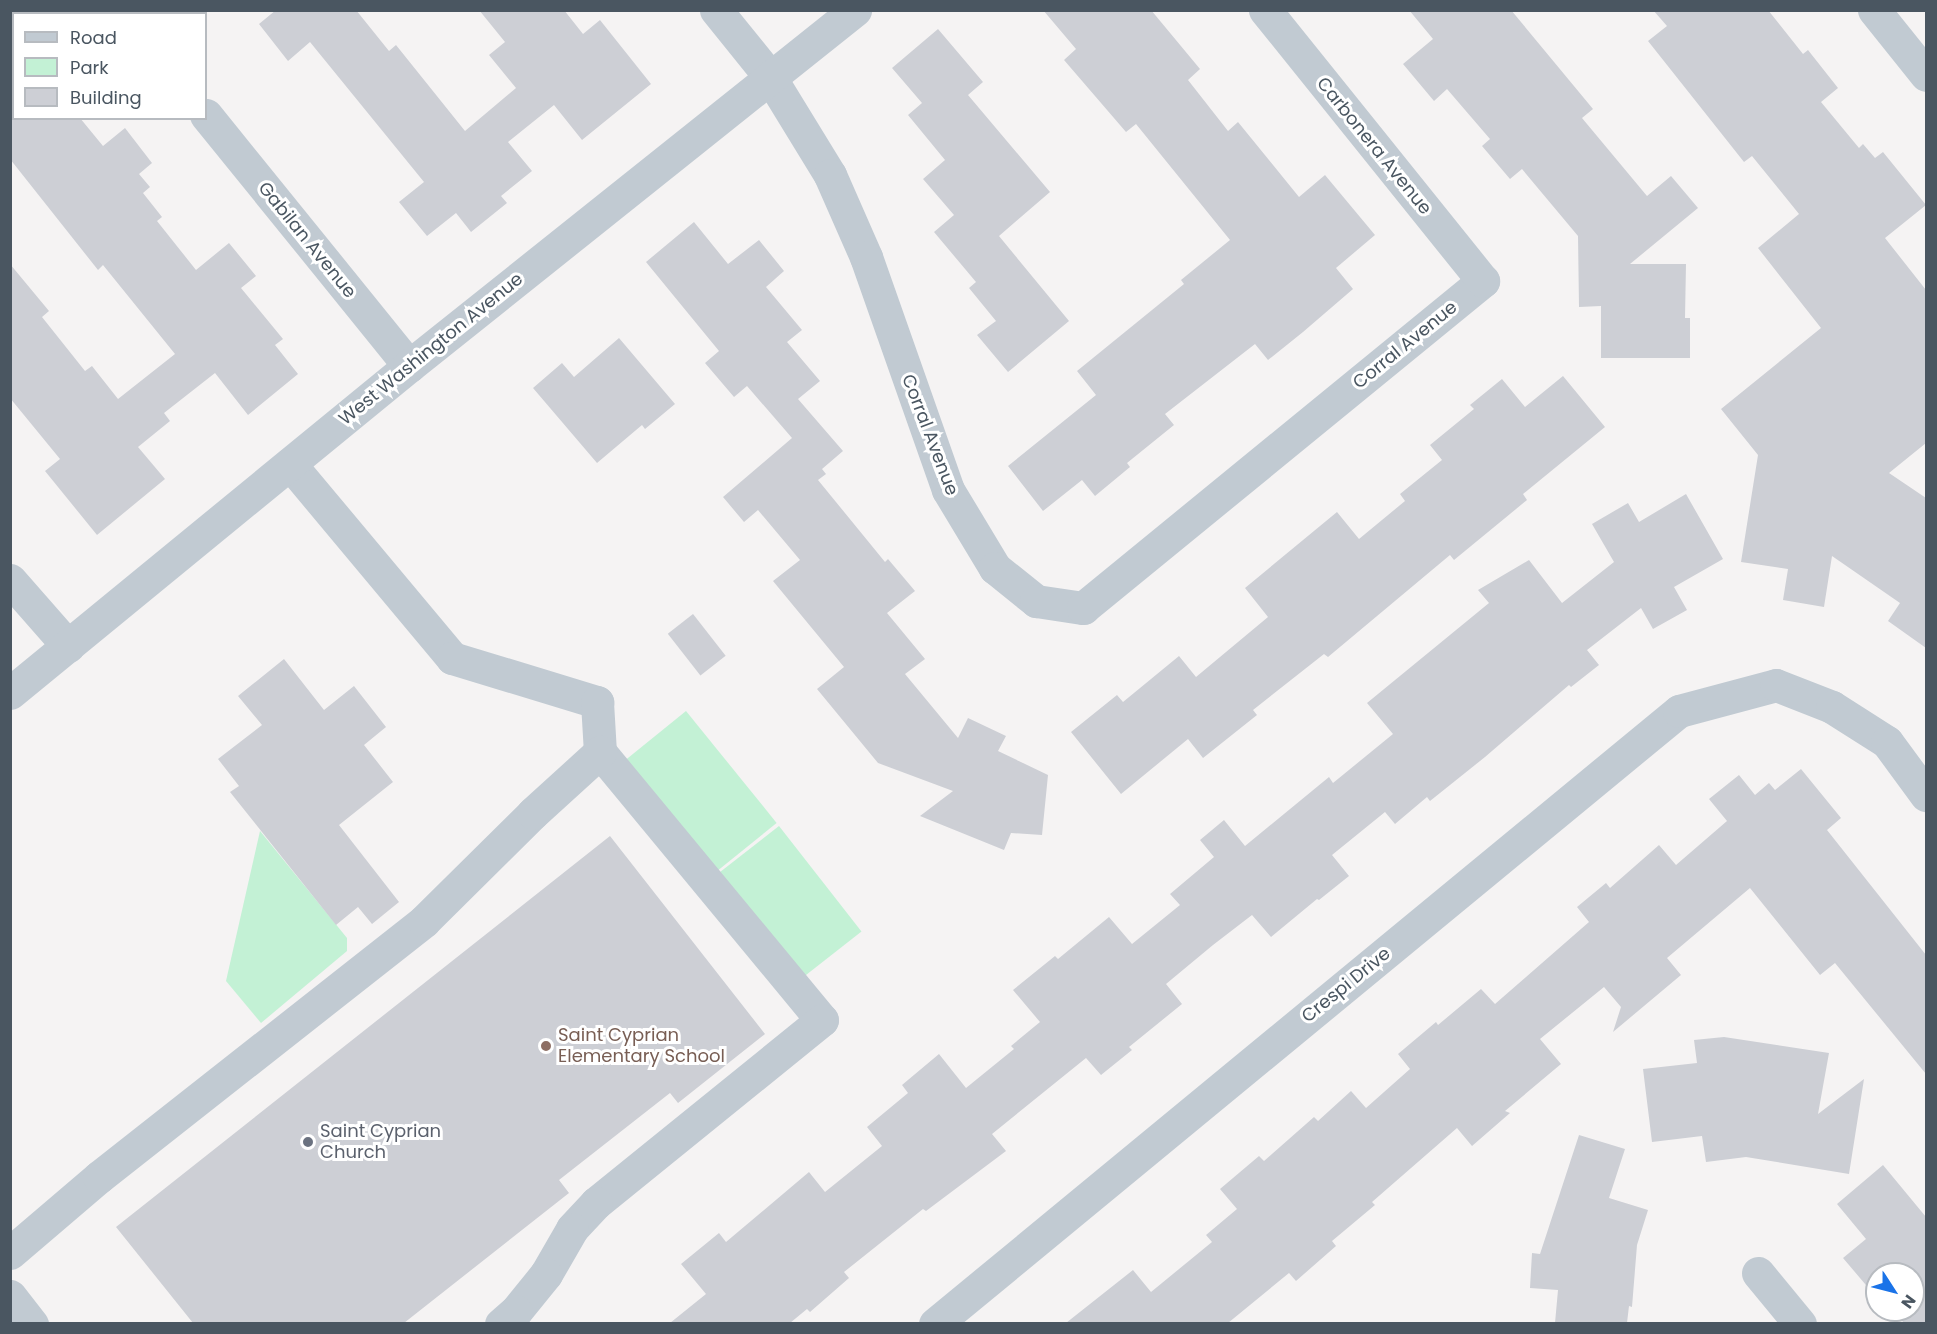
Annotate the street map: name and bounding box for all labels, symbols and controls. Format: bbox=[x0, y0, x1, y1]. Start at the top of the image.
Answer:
legend bbox=[12, 12, 207, 120]
text: Road bbox=[70, 25, 117, 50]
text: Park bbox=[70, 55, 109, 80]
street label: Carbonera Avenue bbox=[1312, 73, 1436, 219]
text: Building bbox=[70, 85, 142, 110]
street label: Gabilan Avenue bbox=[254, 178, 360, 302]
street label: West Washington Avenue bbox=[335, 268, 527, 430]
street label: Corral Avenue bbox=[1349, 296, 1461, 394]
street label: Corral Avenue bbox=[897, 371, 963, 499]
street label: Crespi Drive bbox=[1297, 943, 1395, 1027]
place label: Saint Cyprian Elementary School bbox=[558, 1025, 725, 1068]
marker: Saint Cyprian Elementary School bbox=[539, 1039, 553, 1053]
place label: Saint Cyprian Church bbox=[320, 1121, 441, 1164]
marker: Saint Cyprian Church bbox=[301, 1135, 315, 1149]
north arrow bbox=[1865, 1262, 1925, 1322]
text: N bbox=[1896, 1290, 1921, 1313]

